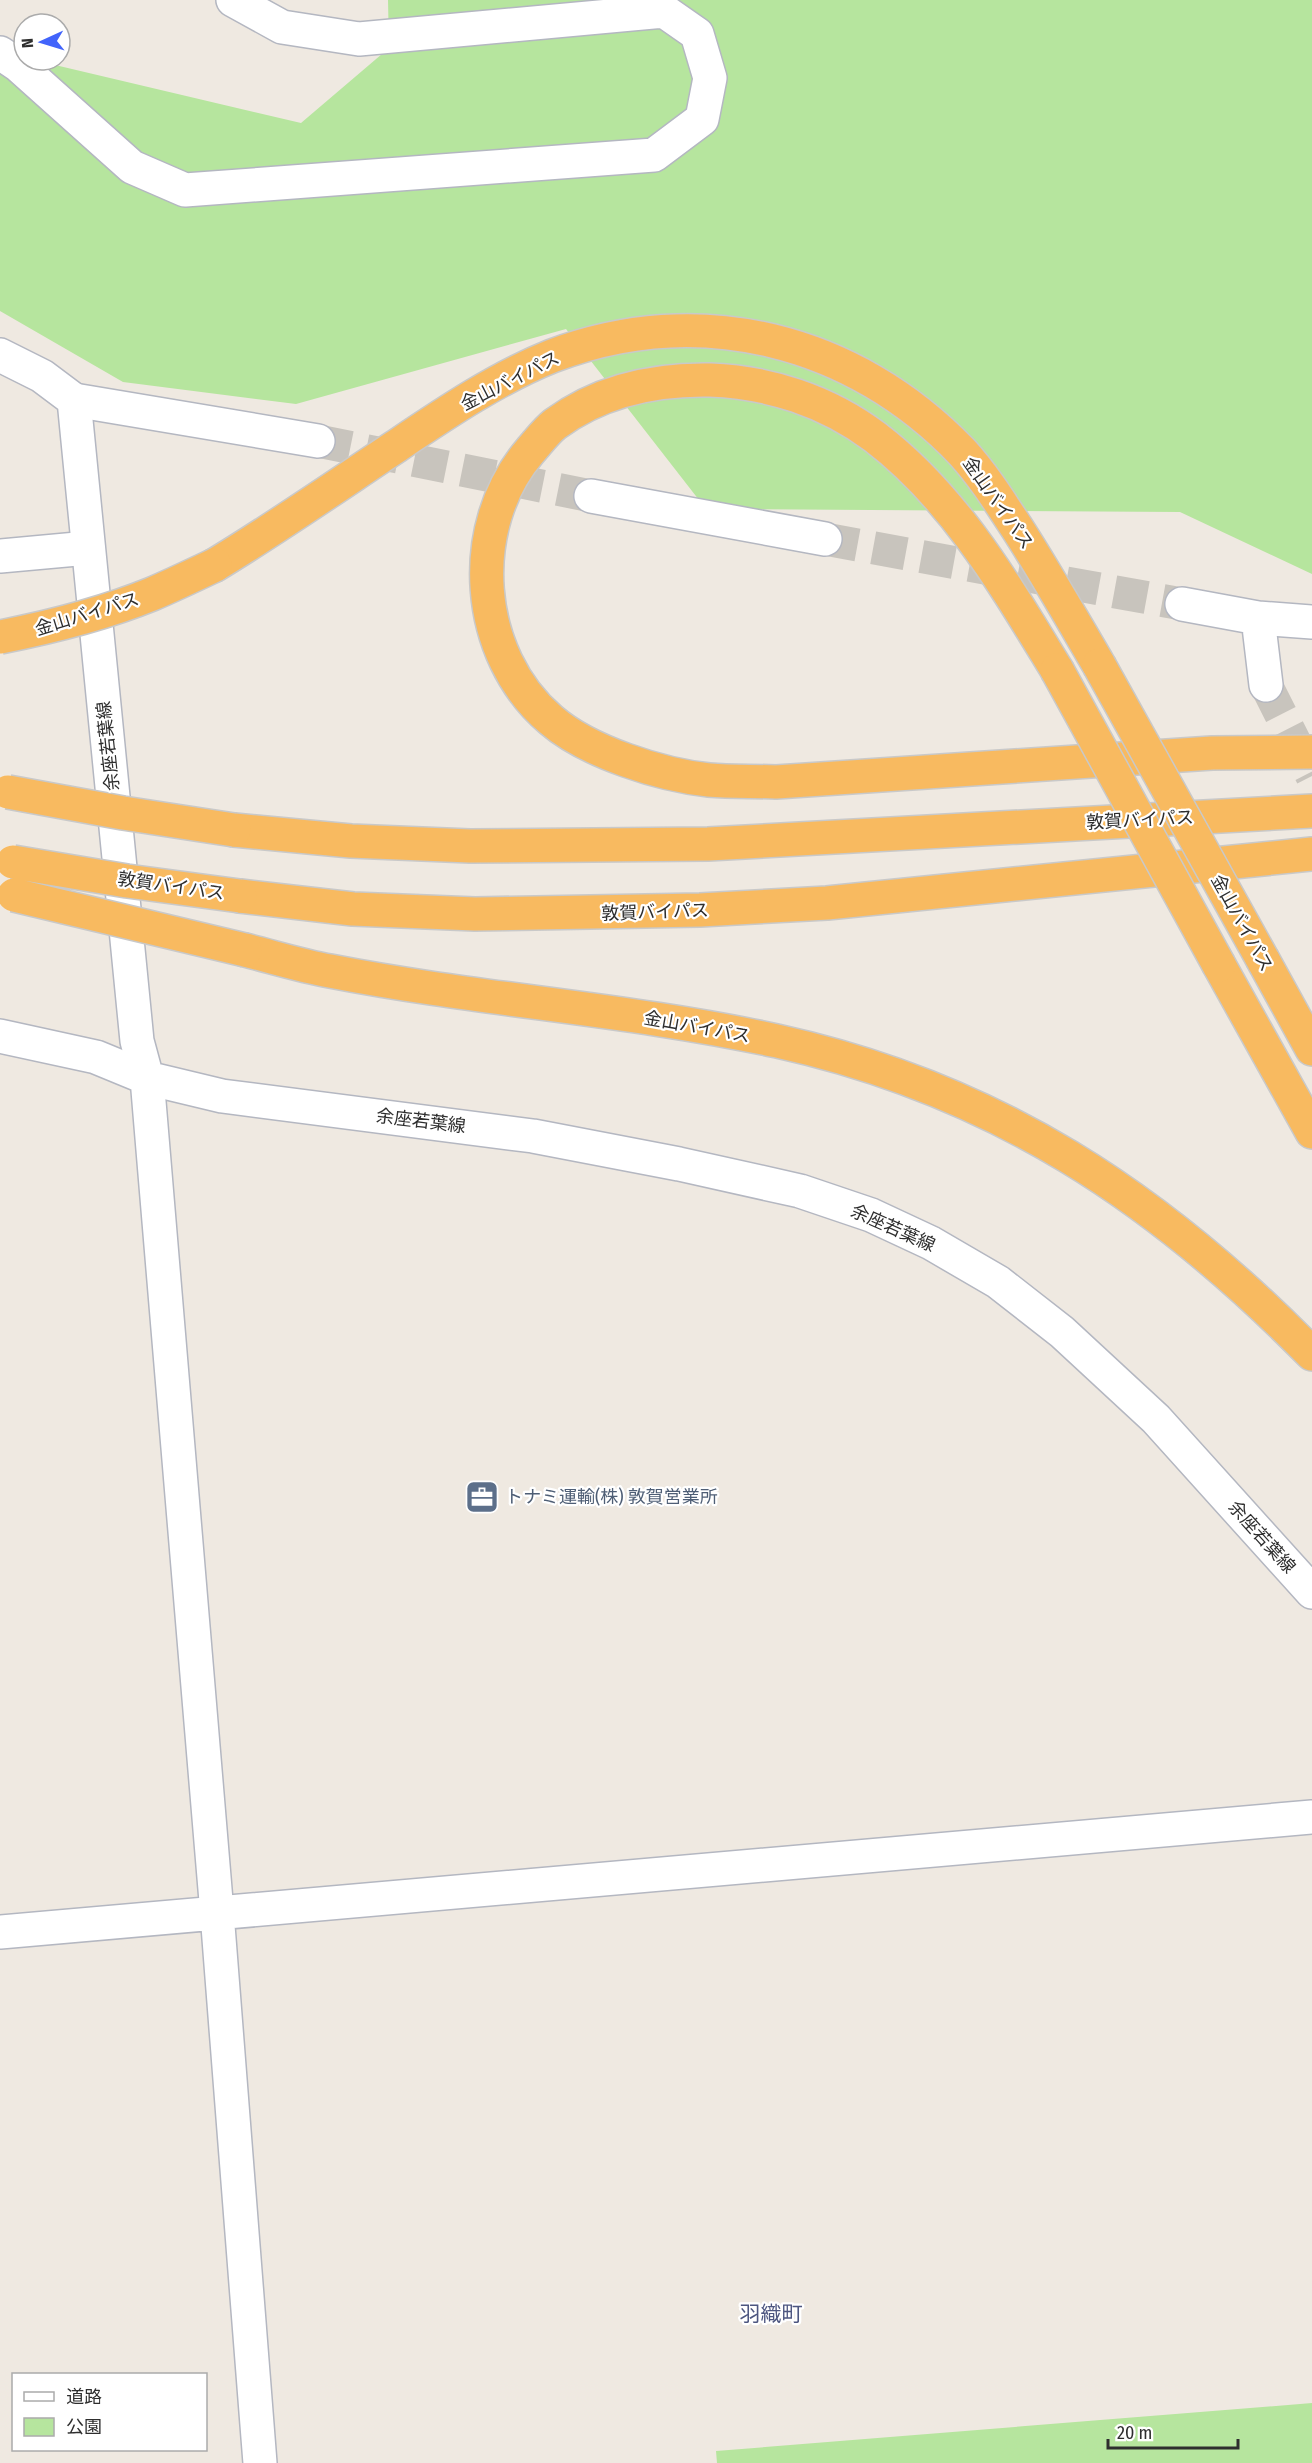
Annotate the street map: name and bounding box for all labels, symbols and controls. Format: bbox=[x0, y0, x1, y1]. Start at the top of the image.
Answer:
north arrow bbox=[12, 12, 72, 72]
text: N bbox=[18, 38, 37, 48]
street label: 金山バイパス bbox=[457, 347, 563, 415]
street label: 金山バイパス bbox=[958, 453, 1038, 553]
street label: 金山バイパス bbox=[32, 588, 142, 640]
street label: 余座若葉線 bbox=[92, 700, 124, 792]
street label: 敦賀バイパス bbox=[1086, 806, 1194, 834]
street label: 敦賀バイパス bbox=[116, 868, 226, 904]
street label: 金山バイパス bbox=[1206, 871, 1278, 975]
street label: 敦賀バイパス bbox=[601, 899, 709, 925]
street label: 金山バイパス bbox=[642, 1007, 752, 1047]
street label: 余座若葉線 bbox=[375, 1105, 467, 1137]
street label: 余座若葉線 bbox=[847, 1200, 939, 1256]
office icon: トナミ運輸(株) 敦賀営業所 bbox=[464, 1479, 500, 1515]
place label: トナミ運輸(株) 敦賀営業所 bbox=[505, 1486, 718, 1508]
street label: 余座若葉線 bbox=[1224, 1496, 1300, 1578]
district label: 羽織町 bbox=[740, 2301, 803, 2327]
legend bbox=[12, 2373, 207, 2451]
text: 道路 bbox=[66, 2386, 102, 2408]
scale bar bbox=[1108, 2412, 1238, 2450]
text: 公園 bbox=[66, 2416, 102, 2438]
text: 20 m bbox=[1117, 2422, 1152, 2444]

